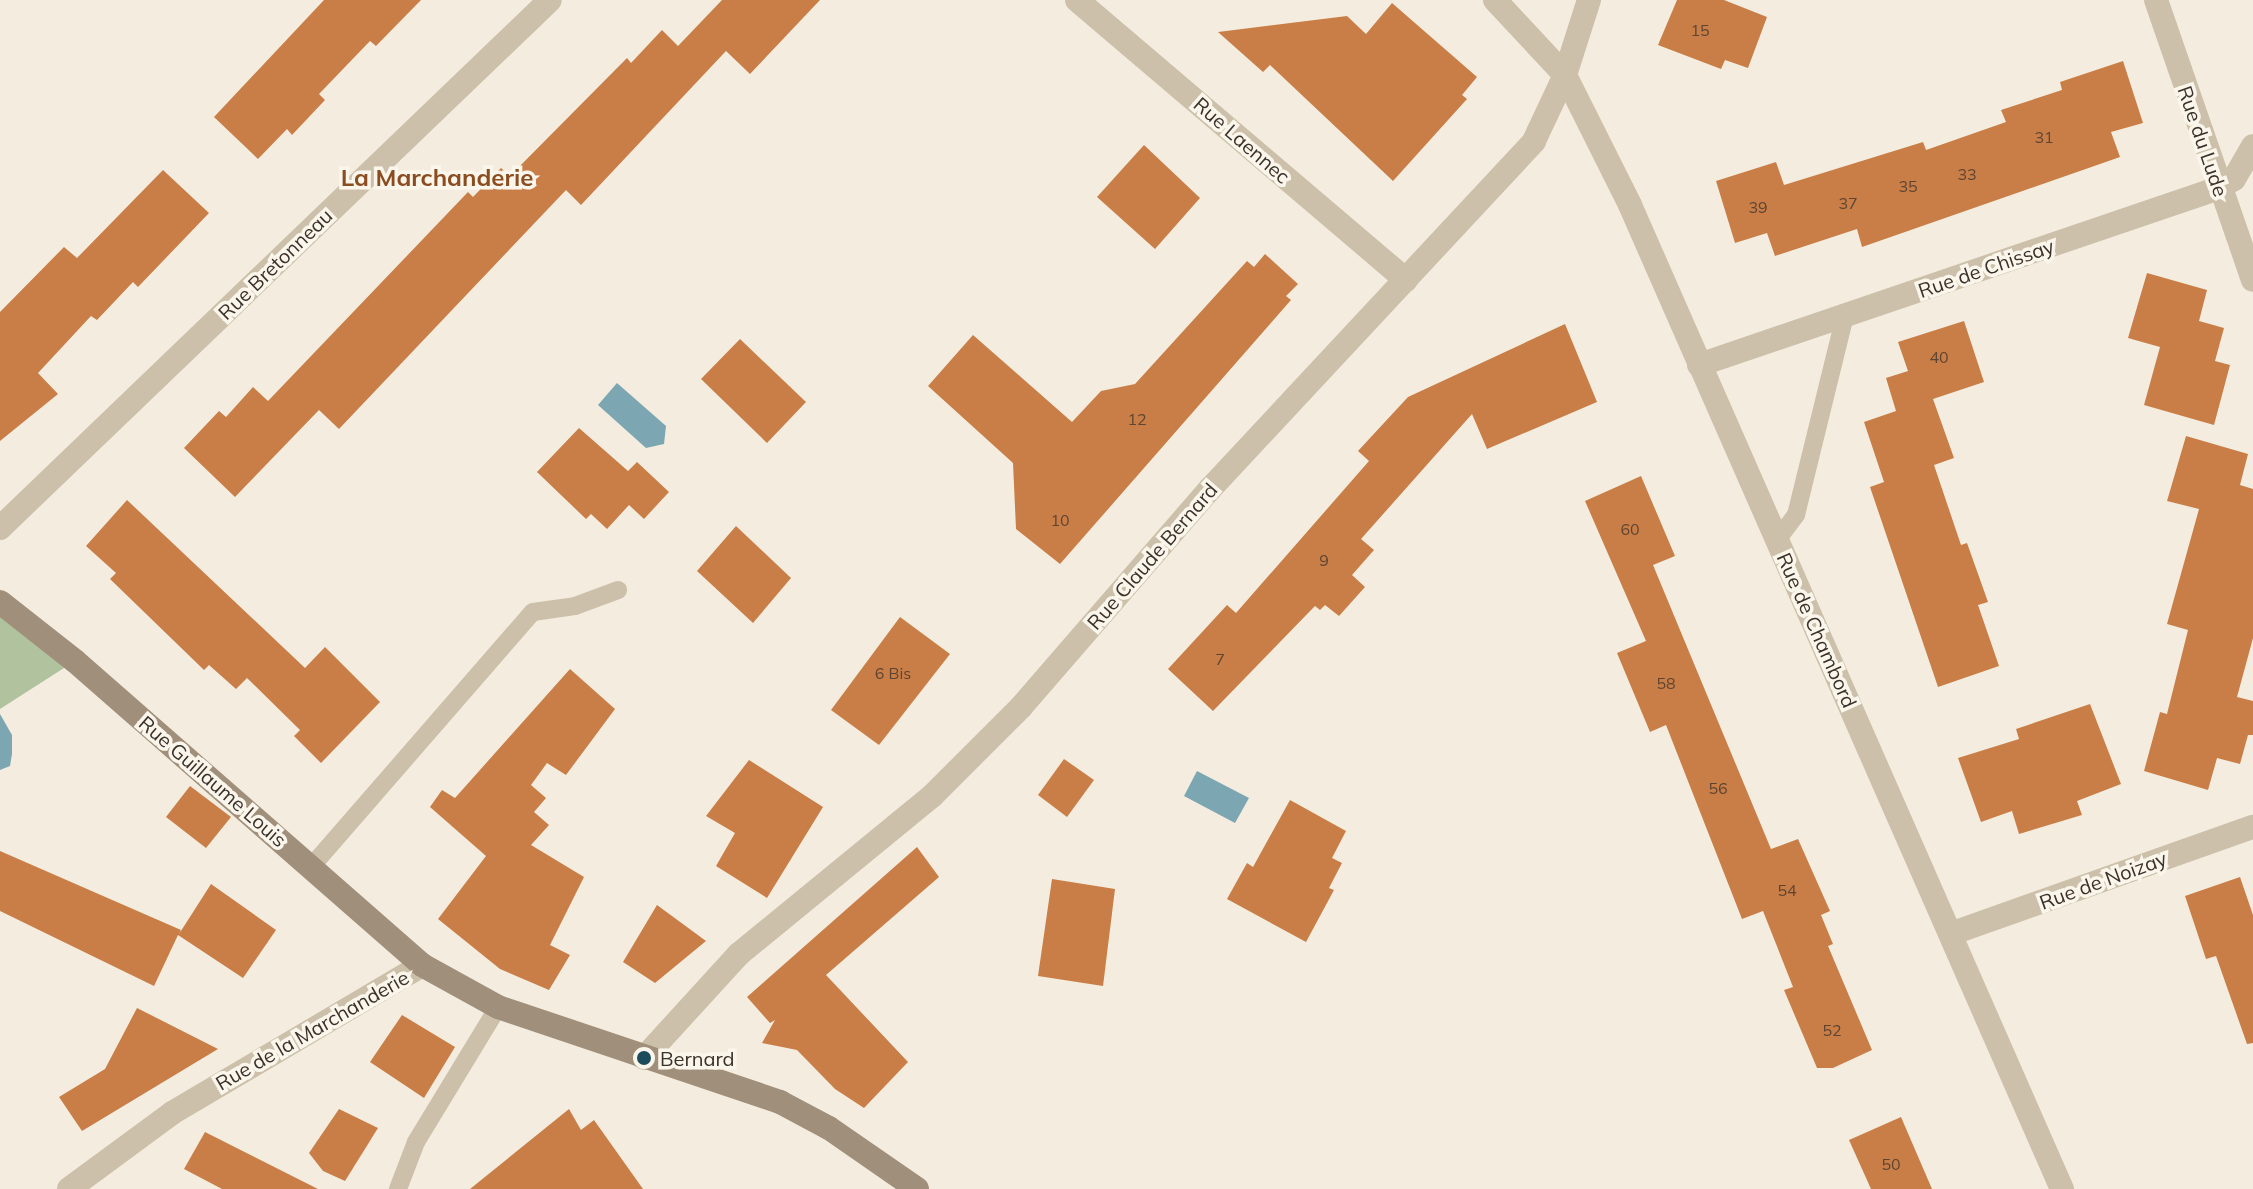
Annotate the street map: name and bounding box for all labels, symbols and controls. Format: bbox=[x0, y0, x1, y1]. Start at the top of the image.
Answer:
house number: 15 bbox=[1690, 20, 1710, 40]
street label: Rue du Lude bbox=[2173, 83, 2233, 199]
street label: Rue Laennec bbox=[1189, 92, 1295, 188]
house number: 31 bbox=[2034, 127, 2054, 147]
district label: La Marchanderie bbox=[341, 164, 533, 192]
house number: 33 bbox=[1957, 164, 1977, 184]
house number: 35 bbox=[1898, 176, 1918, 196]
house number: 37 bbox=[1838, 193, 1858, 213]
house number: 39 bbox=[1748, 197, 1768, 217]
street label: Rue Bretonneau bbox=[213, 204, 337, 324]
street label: Rue de Chissay bbox=[1915, 234, 2057, 302]
house number: 40 bbox=[1929, 347, 1949, 367]
house number: 12 bbox=[1127, 409, 1147, 429]
street label: Rue Claude Bernard bbox=[1082, 478, 1222, 634]
house number: 10 bbox=[1050, 510, 1070, 530]
house number: 60 bbox=[1620, 519, 1640, 539]
street label: Rue de Chambord bbox=[1772, 549, 1862, 711]
house number: 9 bbox=[1319, 550, 1329, 570]
house number: 7 bbox=[1215, 649, 1225, 669]
house number: 6 Bis bbox=[875, 663, 911, 683]
house number: 58 bbox=[1656, 673, 1676, 693]
street label: Rue Guillaume Louis bbox=[134, 710, 292, 852]
house number: 56 bbox=[1708, 778, 1728, 798]
street label: Rue de Noizay bbox=[2036, 846, 2170, 914]
house number: 54 bbox=[1777, 880, 1797, 900]
street label: Rue de la Marchanderie bbox=[211, 965, 413, 1095]
house number: 52 bbox=[1822, 1020, 1842, 1040]
place label: Bernard bbox=[660, 1046, 735, 1070]
marker: Bernard bbox=[635, 1049, 653, 1067]
house number: 50 bbox=[1881, 1154, 1901, 1174]

